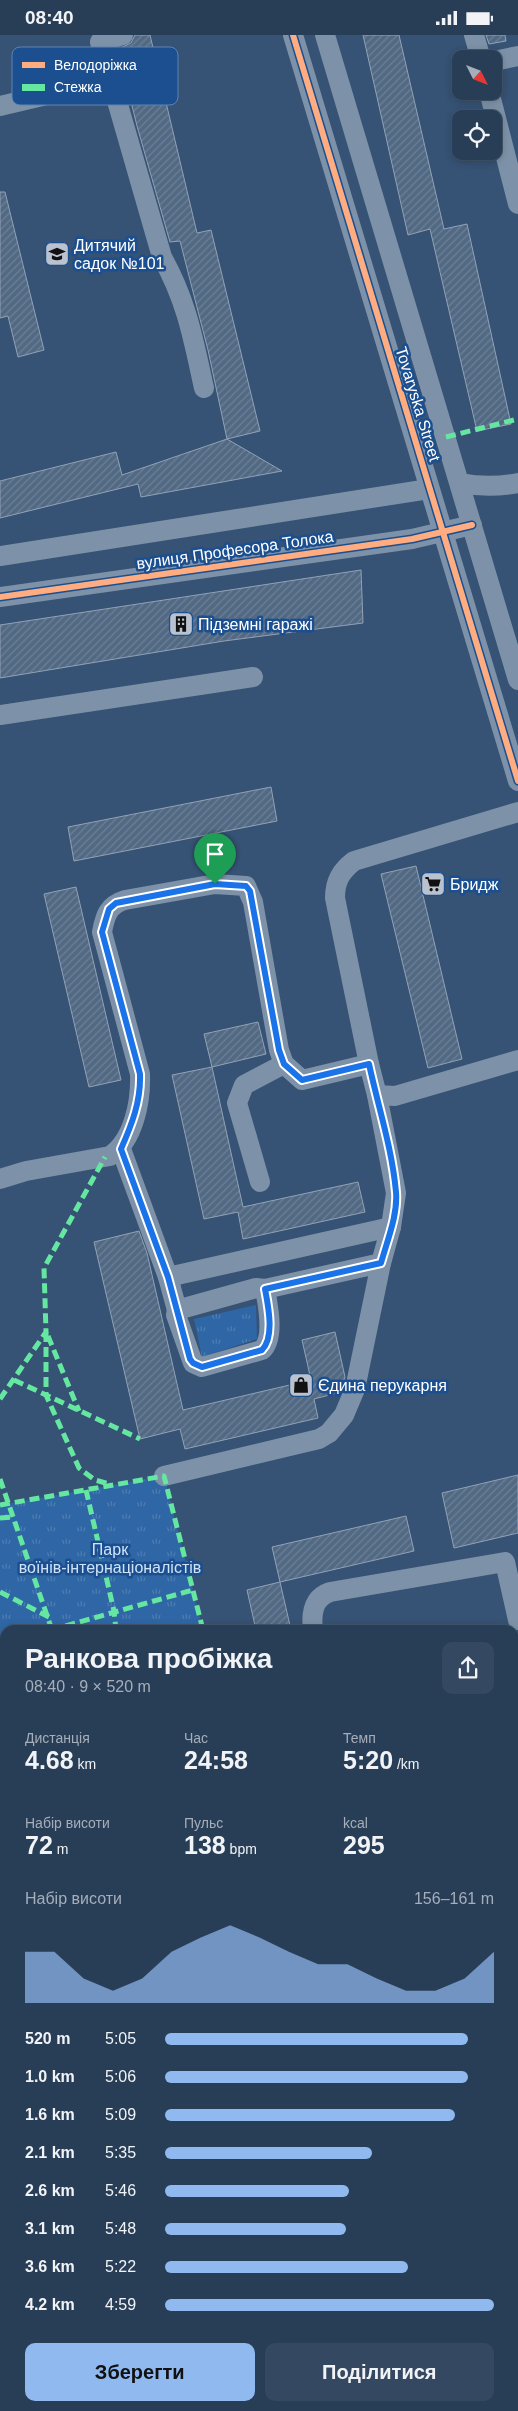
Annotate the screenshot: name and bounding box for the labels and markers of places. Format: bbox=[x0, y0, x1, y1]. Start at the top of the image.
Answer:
place label: Дитячий садок №101 bbox=[74, 237, 165, 272]
school or university icon: Дитячий садок №101 bbox=[44, 241, 70, 267]
building icon: Підземні гаражі bbox=[168, 611, 194, 637]
place label: Підземні гаражі bbox=[198, 616, 313, 633]
pin bbox=[194, 833, 236, 884]
supermarket icon: Бридж bbox=[420, 871, 446, 897]
place label: Бридж bbox=[450, 876, 499, 893]
shop icon: Єдина перукарня bbox=[288, 1372, 314, 1398]
place label: Єдина перукарня bbox=[318, 1377, 447, 1394]

